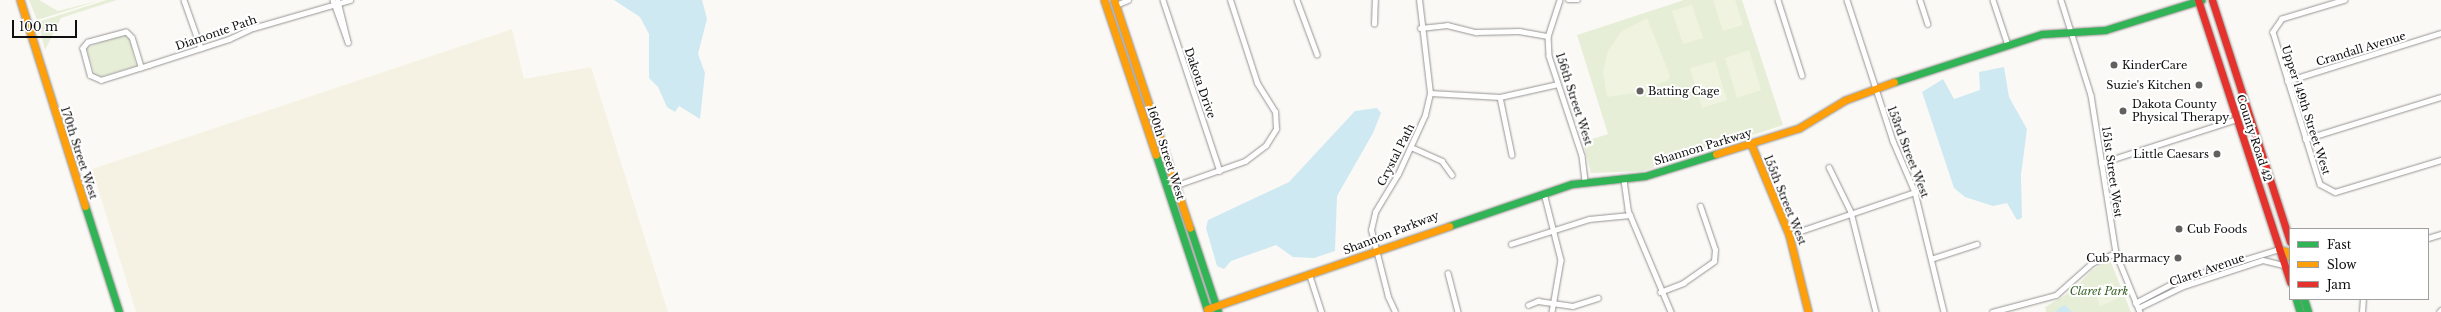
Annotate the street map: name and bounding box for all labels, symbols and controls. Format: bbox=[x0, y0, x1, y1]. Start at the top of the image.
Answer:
scale bar bbox=[14, 12, 79, 38]
street label: Diamonte Path bbox=[174, 13, 258, 53]
text: 100 m bbox=[19, 19, 58, 34]
street label: Crandall Avenue bbox=[2314, 29, 2408, 69]
street label: Upper 149th Street West bbox=[2279, 43, 2333, 177]
street label: Dakota Drive bbox=[1182, 46, 1218, 120]
street label: 156th Street West bbox=[1553, 51, 1595, 147]
place label: KinderCare bbox=[2122, 58, 2187, 72]
marker: KinderCare bbox=[2109, 60, 2119, 70]
place label: Suzie's Kitchen bbox=[2106, 78, 2191, 92]
marker: Suzie's Kitchen bbox=[2194, 80, 2204, 90]
place label: Batting Cage bbox=[1648, 84, 1720, 98]
marker: Batting Cage bbox=[1635, 86, 1645, 96]
street label: County Road 42 bbox=[2234, 93, 2274, 183]
place label: Dakota County Physical Therapy bbox=[2132, 98, 2230, 124]
street label: 160th Street West bbox=[1145, 104, 1187, 202]
street label: 153rd Street West bbox=[1884, 104, 1932, 200]
street label: 170th Street West bbox=[58, 105, 100, 201]
marker: Dakota County Physical Therapy bbox=[2117, 105, 2129, 117]
street label: Crystal Path bbox=[1375, 122, 1417, 188]
street label: 151st Street West bbox=[2099, 125, 2125, 219]
street label: Shannon Parkway bbox=[1653, 126, 1753, 168]
place label: Little Caesars bbox=[2133, 147, 2209, 161]
marker: Little Caesars bbox=[2212, 149, 2222, 159]
street label: 155th Street West bbox=[1761, 153, 1809, 247]
street label: Shannon Parkway bbox=[1341, 209, 1441, 257]
place label: Cub Foods bbox=[2187, 222, 2247, 236]
marker: Cub Foods bbox=[2174, 224, 2184, 234]
legend bbox=[2289, 228, 2429, 300]
text: Fast bbox=[2327, 237, 2351, 252]
place label: Cub Pharmacy bbox=[2086, 251, 2170, 265]
street label: Claret Avenue bbox=[2167, 251, 2247, 289]
marker: Cub Pharmacy bbox=[2173, 253, 2183, 263]
text: Slow bbox=[2327, 257, 2356, 272]
text: Jam bbox=[2327, 277, 2351, 292]
park label: Claret Park bbox=[2070, 284, 2128, 298]

